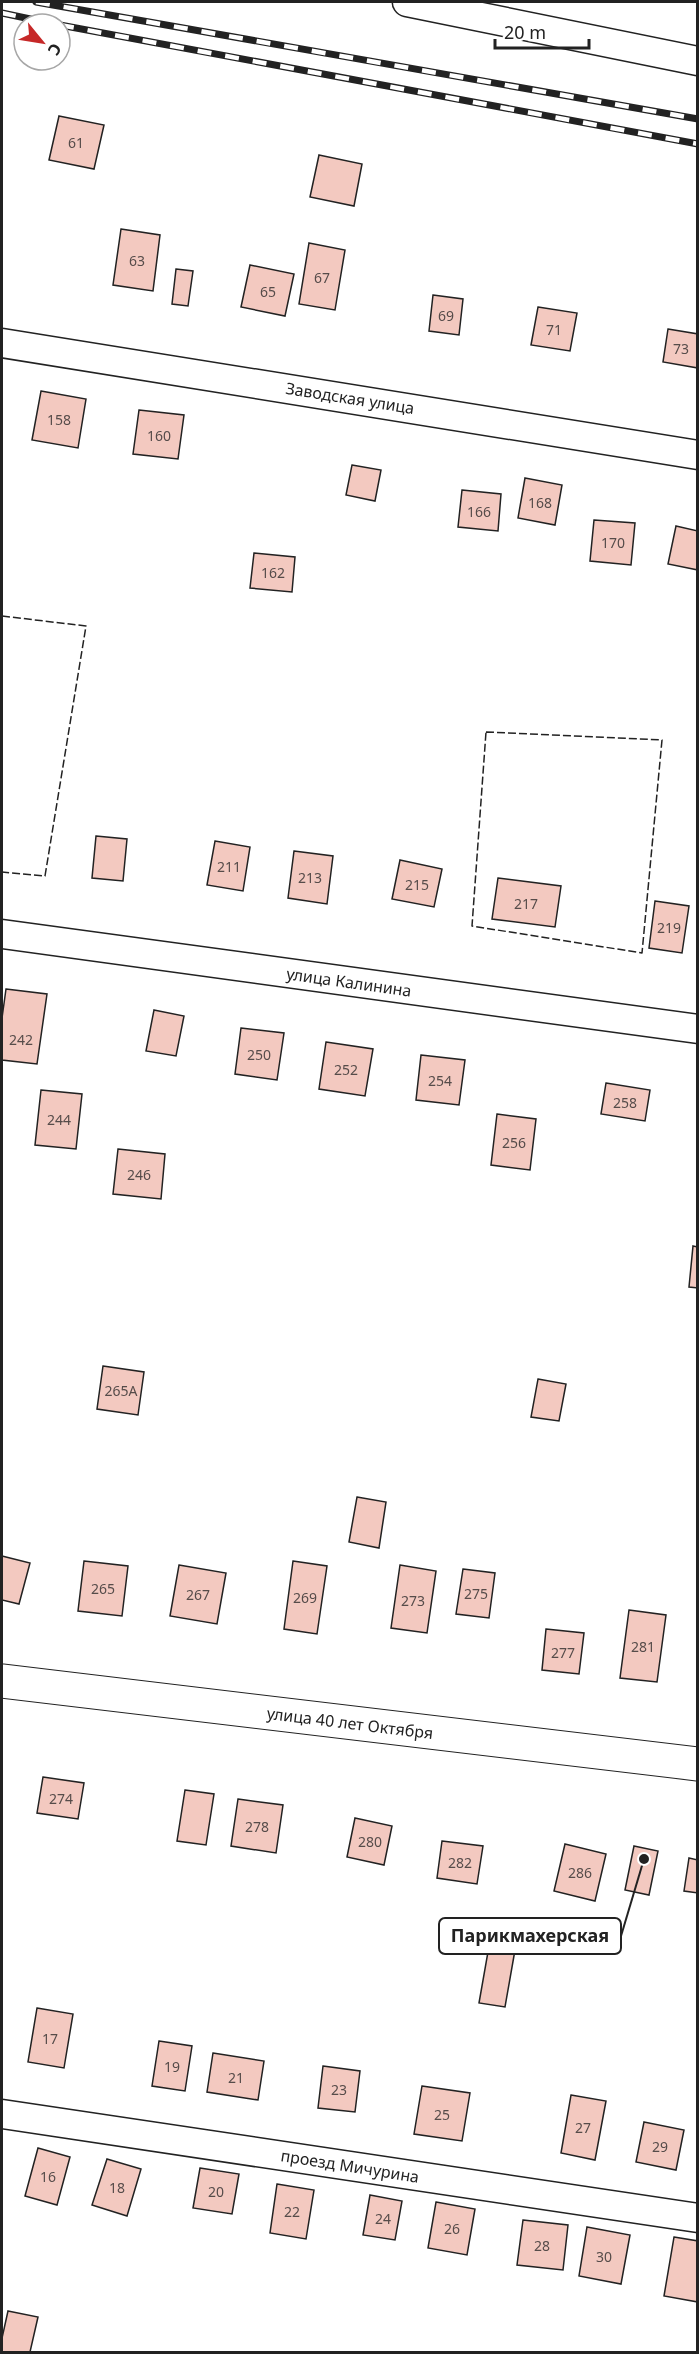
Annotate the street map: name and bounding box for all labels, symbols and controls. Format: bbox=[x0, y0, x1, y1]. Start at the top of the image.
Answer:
north arrow bbox=[12, 12, 72, 72]
scale bar bbox=[495, 12, 590, 50]
text: 20 m bbox=[504, 20, 546, 44]
text: С bbox=[43, 40, 67, 59]
house number: 61 bbox=[68, 133, 84, 152]
house number: 63 bbox=[129, 251, 145, 270]
house number: 67 bbox=[314, 268, 330, 287]
house number: 65 bbox=[260, 282, 276, 301]
house number: 69 bbox=[438, 306, 454, 325]
house number: 71 bbox=[546, 320, 562, 339]
house number: 73 bbox=[673, 339, 689, 358]
street label: Заводская улица bbox=[284, 377, 416, 419]
house number: 158 bbox=[47, 410, 71, 429]
house number: 160 bbox=[147, 426, 171, 445]
house number: 168 bbox=[528, 493, 552, 512]
house number: 166 bbox=[467, 502, 491, 521]
house number: 170 bbox=[601, 533, 625, 552]
house number: 162 bbox=[261, 563, 285, 582]
house number: 211 bbox=[217, 857, 241, 876]
house number: 213 bbox=[298, 868, 322, 887]
house number: 215 bbox=[405, 875, 429, 894]
house number: 217 bbox=[514, 894, 538, 913]
house number: 219 bbox=[657, 918, 681, 937]
street label: улица Калинина bbox=[285, 962, 413, 1002]
house number: 242 bbox=[9, 1030, 33, 1049]
house number: 250 bbox=[247, 1045, 271, 1064]
house number: 252 bbox=[334, 1060, 358, 1079]
house number: 254 bbox=[428, 1071, 452, 1090]
house number: 258 bbox=[613, 1093, 637, 1112]
house number: 244 bbox=[47, 1110, 71, 1129]
house number: 256 bbox=[502, 1133, 526, 1152]
house number: 246 bbox=[127, 1165, 151, 1184]
house number: 265А bbox=[105, 1381, 138, 1400]
house number: 265 bbox=[91, 1579, 115, 1598]
house number: 275 bbox=[464, 1584, 488, 1603]
house number: 267 bbox=[186, 1585, 210, 1604]
house number: 269 bbox=[293, 1588, 317, 1607]
house number: 273 bbox=[401, 1591, 425, 1610]
house number: 281 bbox=[631, 1637, 655, 1656]
house number: 277 bbox=[551, 1643, 575, 1662]
street label: улица 40 лет Октября bbox=[266, 1702, 434, 1744]
house number: 274 bbox=[49, 1789, 73, 1808]
house number: 278 bbox=[245, 1817, 269, 1836]
house number: 280 bbox=[358, 1832, 382, 1851]
house number: 282 bbox=[448, 1853, 472, 1872]
house number: 286 bbox=[568, 1863, 592, 1882]
callout: Парикмахерская bbox=[439, 1918, 621, 1954]
text: Парикмахерская bbox=[451, 1923, 609, 1947]
house number: 17 bbox=[42, 2029, 58, 2048]
house number: 19 bbox=[164, 2057, 180, 2076]
house number: 21 bbox=[228, 2068, 244, 2087]
house number: 23 bbox=[331, 2080, 347, 2099]
house number: 25 bbox=[434, 2105, 450, 2124]
house number: 27 bbox=[575, 2118, 591, 2137]
house number: 29 bbox=[652, 2137, 668, 2156]
street label: проезд Мичурина bbox=[279, 2144, 421, 2188]
house number: 16 bbox=[40, 2167, 56, 2186]
house number: 18 bbox=[109, 2178, 125, 2197]
house number: 20 bbox=[208, 2182, 224, 2201]
house number: 22 bbox=[284, 2202, 300, 2221]
house number: 24 bbox=[375, 2209, 391, 2228]
house number: 26 bbox=[444, 2219, 460, 2238]
house number: 28 bbox=[534, 2236, 550, 2255]
house number: 30 bbox=[596, 2247, 612, 2266]

